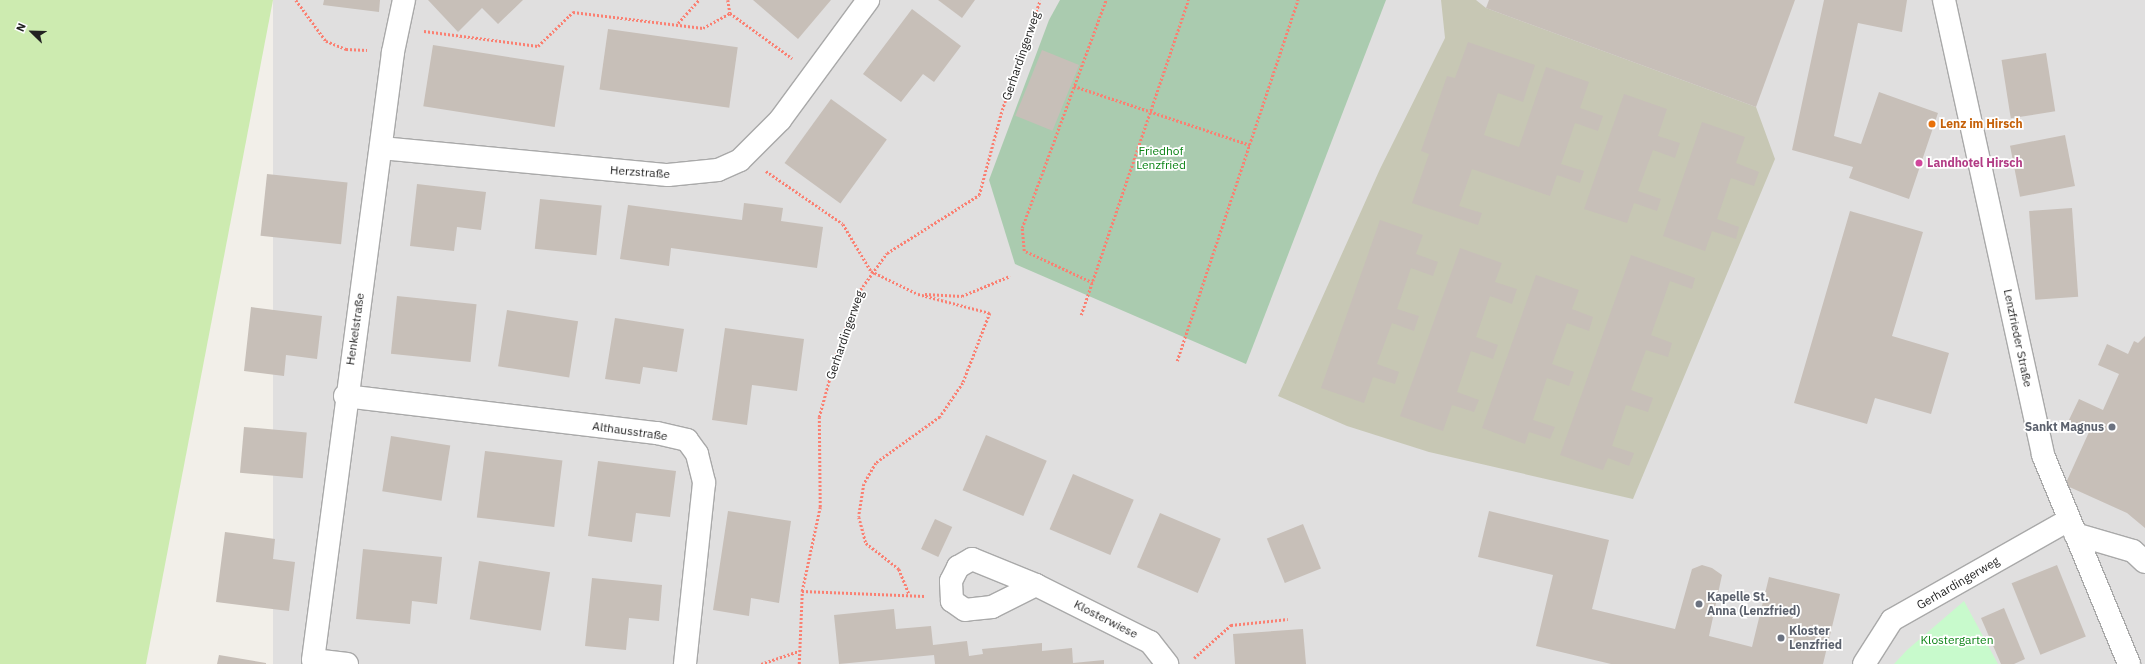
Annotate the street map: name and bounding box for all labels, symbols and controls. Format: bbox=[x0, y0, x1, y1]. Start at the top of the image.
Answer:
street label: Gerhardingerweg bbox=[999, 10, 1043, 102]
north arrow bbox=[12, 12, 52, 52]
text: N bbox=[13, 21, 29, 34]
place label: Lenz im Hirsch bbox=[1940, 117, 2023, 131]
marker: Lenz im Hirsch bbox=[1927, 119, 1937, 129]
park label: Friedhof Lenzfried bbox=[1136, 144, 1186, 172]
place label: Landhotel Hirsch bbox=[1927, 156, 2023, 170]
marker: Landhotel Hirsch bbox=[1914, 158, 1924, 168]
street label: Herzstraße bbox=[610, 163, 670, 181]
street label: Lenzfrieder Straße bbox=[2001, 288, 2035, 388]
street label: Gerhardingerweg bbox=[823, 289, 867, 381]
street label: Henkelstraße bbox=[343, 292, 367, 366]
street label: Althausstraße bbox=[591, 419, 669, 443]
place label: Sankt Magnus bbox=[2025, 420, 2104, 434]
marker: Sankt Magnus bbox=[2107, 422, 2117, 432]
street label: Gerhardingerweg bbox=[1914, 553, 2002, 613]
place label: Kapelle St. Anna (Lenzfried) bbox=[1707, 590, 1800, 618]
street label: Klosterwiese bbox=[1072, 597, 1140, 641]
marker: Kapelle St. Anna (Lenzfried) bbox=[1694, 599, 1704, 609]
place label: Kloster Lenzfried bbox=[1789, 624, 1842, 652]
marker: Kloster Lenzfried bbox=[1776, 633, 1786, 643]
park label: Klostergarten bbox=[1921, 633, 1993, 647]

